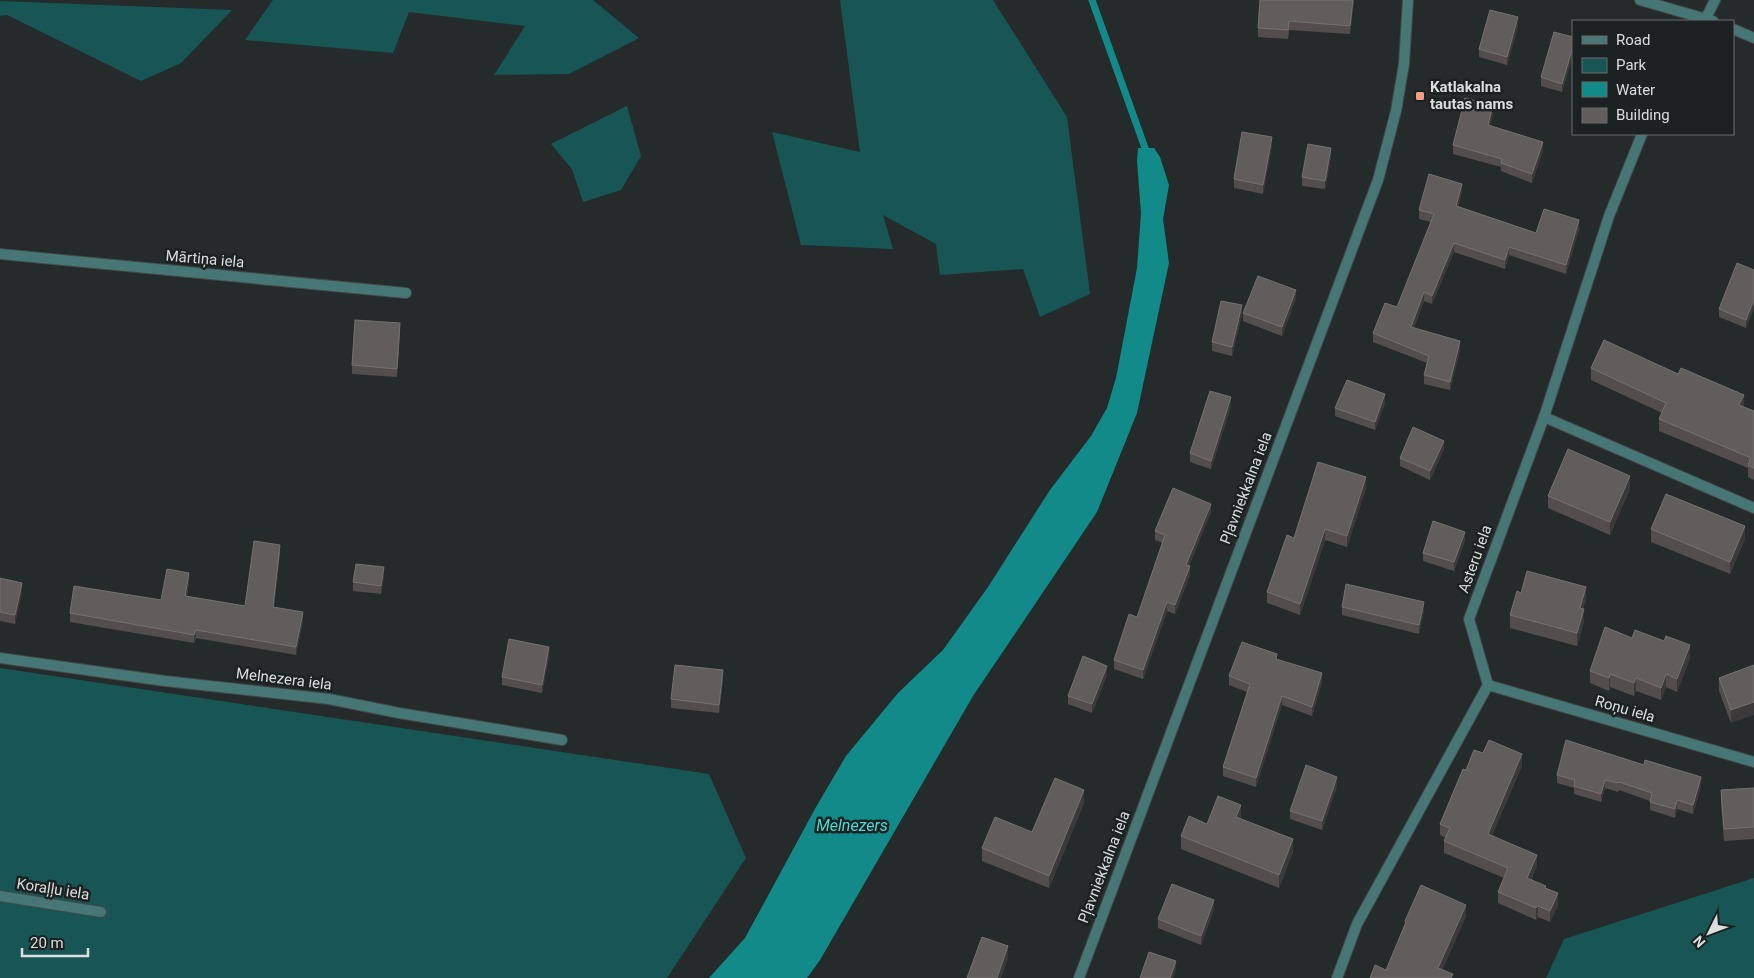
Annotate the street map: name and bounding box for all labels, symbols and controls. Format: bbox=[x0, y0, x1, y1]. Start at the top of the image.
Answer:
legend bbox=[1572, 20, 1734, 135]
text: Road bbox=[1616, 31, 1650, 49]
text: Park bbox=[1616, 56, 1647, 74]
place label: Katlakalna tautas nams bbox=[1430, 78, 1513, 113]
text: Water bbox=[1616, 81, 1655, 99]
marker: Katlakalna tautas nams bbox=[1414, 90, 1426, 102]
text: Building bbox=[1616, 106, 1670, 124]
street label: Mārtiņa iela bbox=[165, 247, 245, 271]
street label: Pļavniekkalna iela bbox=[1216, 429, 1276, 547]
street label: Asteru iela bbox=[1454, 523, 1496, 595]
street label: Melnezera iela bbox=[235, 664, 333, 694]
street label: Roņu iela bbox=[1593, 692, 1657, 726]
street label: Pļavniekkalna iela bbox=[1074, 808, 1134, 926]
water label: Melnezers bbox=[816, 816, 888, 835]
street label: Koraļļu iela bbox=[15, 874, 91, 904]
north arrow bbox=[1684, 908, 1734, 958]
scale bar bbox=[22, 926, 89, 958]
text: N bbox=[1690, 933, 1709, 951]
text: 20 m bbox=[30, 934, 64, 952]

